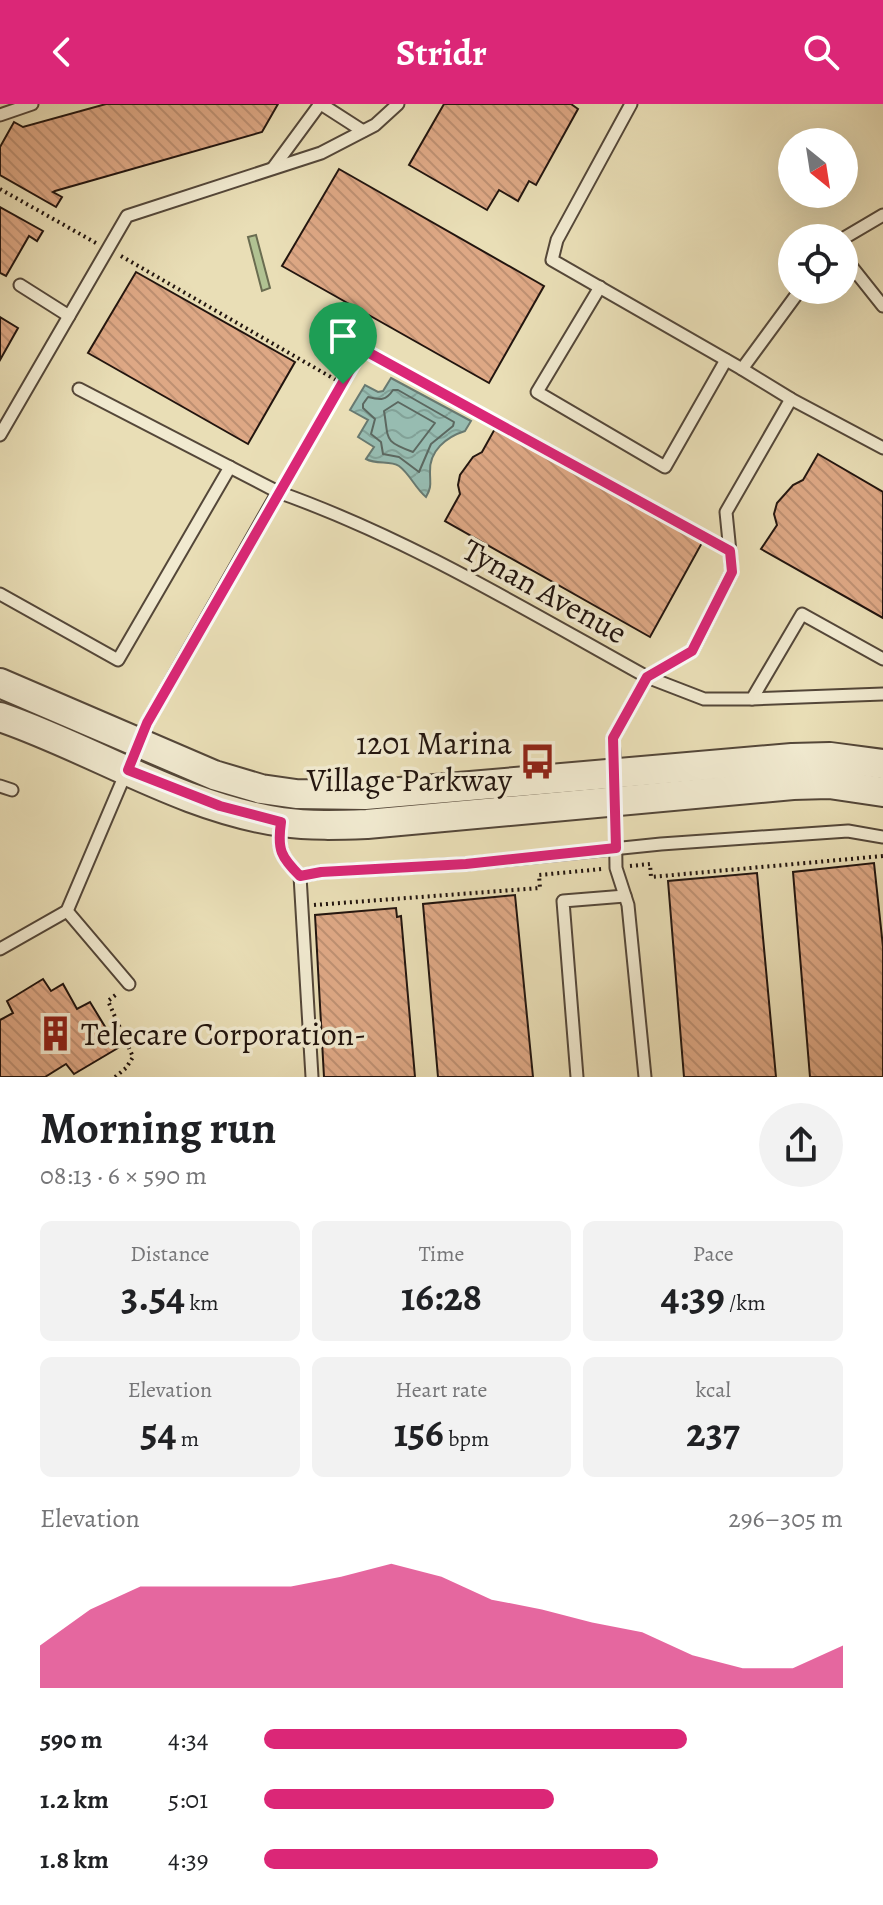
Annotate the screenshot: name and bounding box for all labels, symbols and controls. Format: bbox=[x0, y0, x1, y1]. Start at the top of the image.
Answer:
text: Stridr bbox=[396, 28, 487, 77]
icon: back bbox=[40, 30, 84, 74]
icon: search bbox=[799, 30, 843, 74]
north arrow bbox=[778, 128, 858, 208]
map controls bbox=[778, 128, 858, 304]
button: locate bbox=[778, 224, 858, 304]
pin bbox=[309, 302, 377, 384]
icon: arrive bbox=[321, 314, 365, 358]
street label: Tynan Avenue bbox=[455, 528, 635, 654]
place label: 1201 Marina Village Parkway bbox=[306, 721, 513, 802]
bus stop icon: 1201 Marina Village Parkway bbox=[519, 742, 557, 780]
place label: Telecare Corporation- bbox=[81, 1012, 366, 1056]
building icon: Telecare Corporation- bbox=[36, 1015, 74, 1053]
text: Morning run bbox=[40, 1098, 276, 1158]
button: share bbox=[759, 1103, 843, 1187]
text: 08:13 · 6 × 590 m bbox=[40, 1158, 207, 1193]
text: Distance bbox=[130, 1239, 209, 1269]
text: Time bbox=[419, 1239, 464, 1269]
text: Pace bbox=[693, 1239, 734, 1269]
text: 3.54 bbox=[121, 1269, 185, 1324]
text: 16:28 bbox=[401, 1269, 482, 1324]
text: 4:39 bbox=[661, 1269, 725, 1324]
text: km bbox=[185, 1288, 219, 1318]
text: /km bbox=[725, 1288, 766, 1318]
text: Elevation bbox=[128, 1375, 212, 1405]
text: Heart rate bbox=[396, 1375, 487, 1405]
text: kcal bbox=[696, 1375, 731, 1405]
text: 54 bbox=[141, 1405, 176, 1460]
text: 156 bbox=[394, 1405, 444, 1460]
text: 237 bbox=[686, 1405, 740, 1460]
text: m bbox=[176, 1424, 199, 1454]
text: bpm bbox=[444, 1424, 489, 1454]
text: Elevation bbox=[40, 1501, 140, 1536]
text: 296–305 m bbox=[728, 1501, 843, 1536]
text: 590 m bbox=[40, 1722, 103, 1757]
text: 4:34 bbox=[168, 1722, 209, 1757]
text: 1.2 km bbox=[40, 1782, 109, 1817]
text: 5:01 bbox=[168, 1782, 208, 1817]
text: 1.8 km bbox=[40, 1842, 109, 1877]
text: 4:39 bbox=[168, 1842, 209, 1877]

